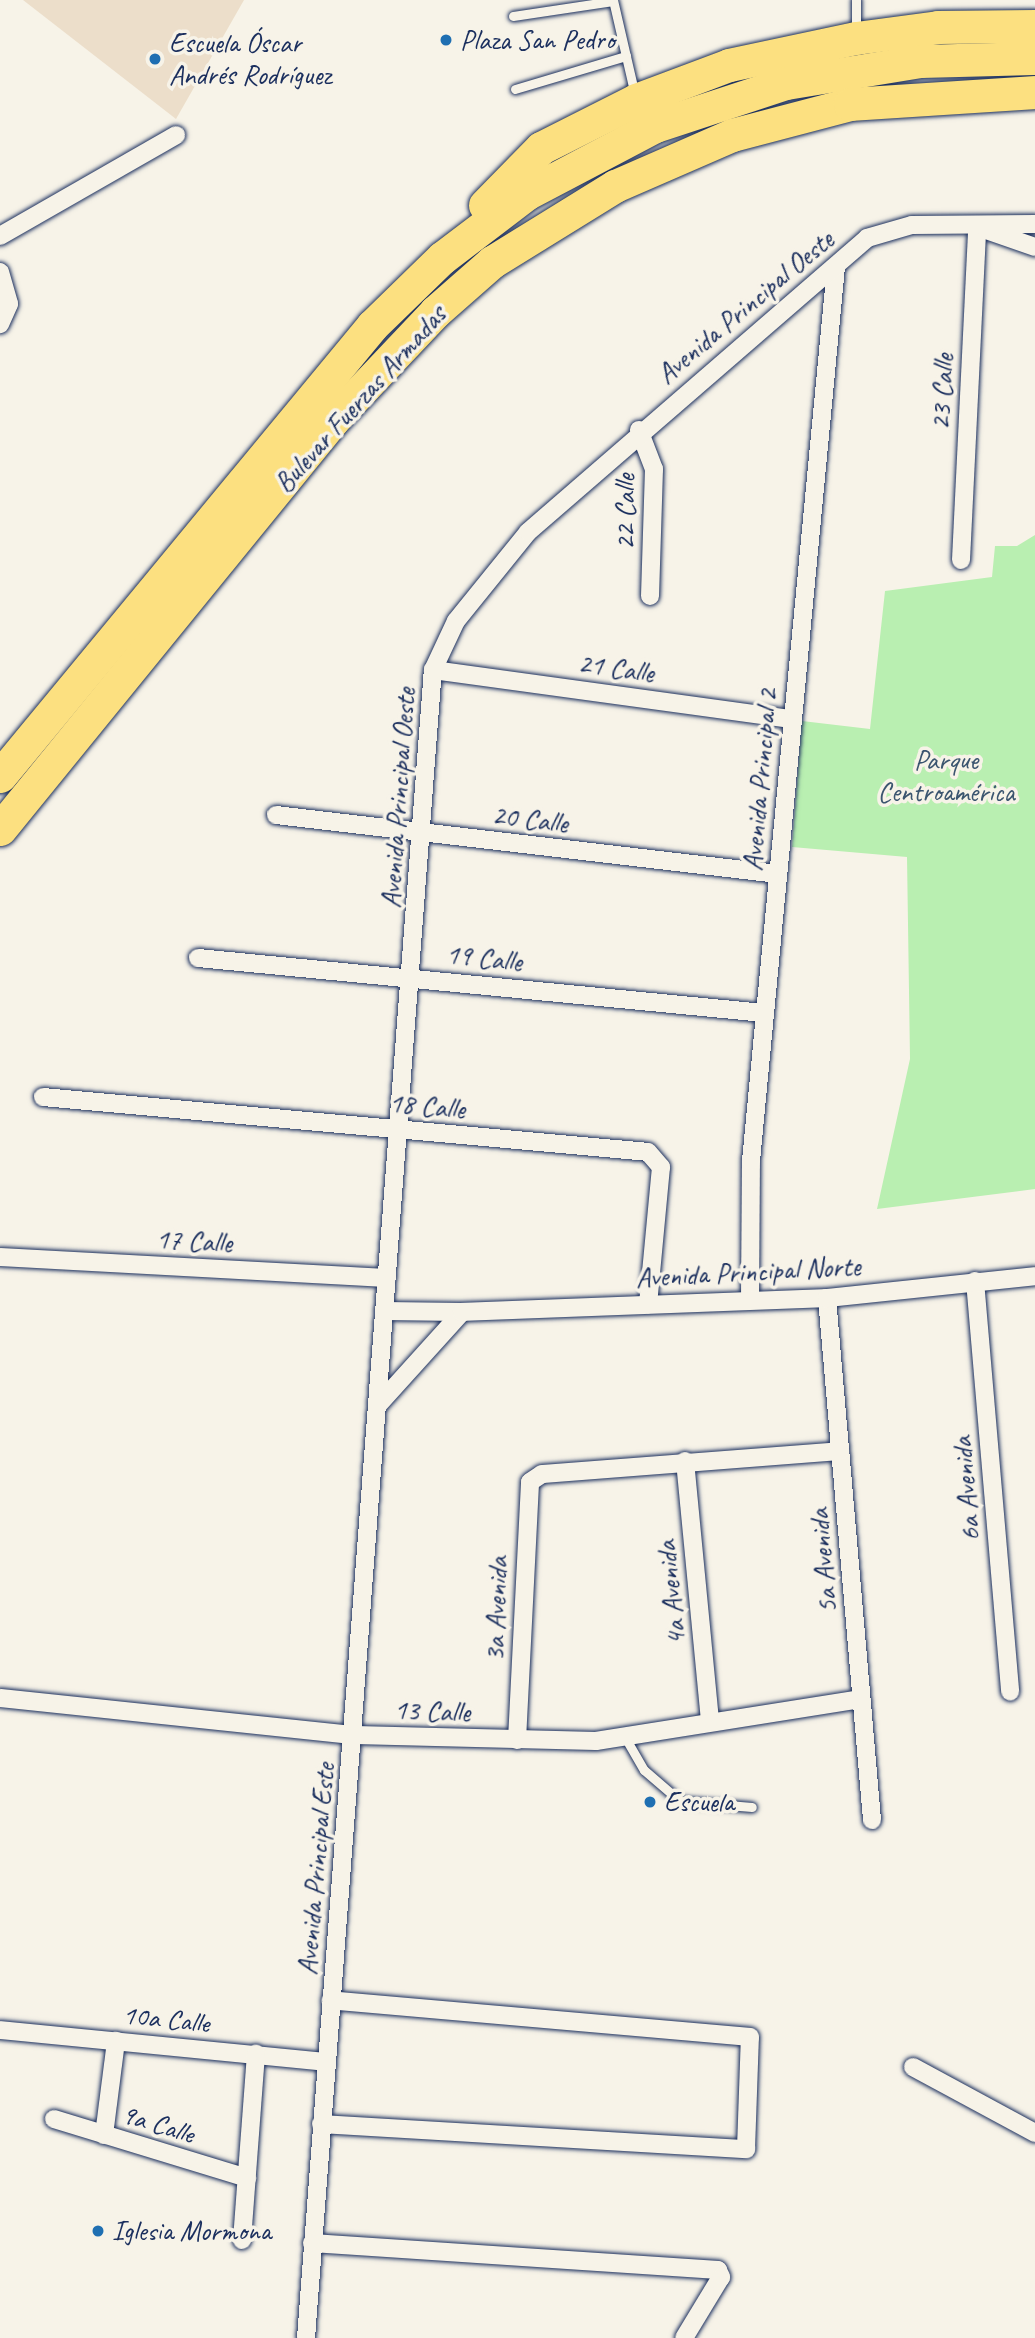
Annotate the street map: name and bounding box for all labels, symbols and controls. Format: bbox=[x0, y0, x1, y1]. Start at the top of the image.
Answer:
place label: Plaza San Pedro bbox=[460, 23, 615, 57]
place label: Escuela Óscar Andrés Rodríguez bbox=[169, 26, 331, 92]
marker: Plaza San Pedro bbox=[438, 32, 454, 48]
marker: Escuela Óscar Andrés Rodríguez bbox=[147, 51, 163, 67]
street label: Avenida Principal Oeste bbox=[650, 223, 840, 391]
street label: Bulevar Fuerzas Armadas bbox=[267, 298, 453, 500]
street label: 23 Calle bbox=[923, 353, 961, 431]
street label: 22 Calle bbox=[608, 474, 642, 550]
street label: 21 Calle bbox=[576, 646, 656, 690]
street label: Avenida Principal Oeste bbox=[374, 687, 422, 909]
street label: Avenida Principal 2 bbox=[735, 688, 785, 872]
park label: Parque Centroamérica bbox=[878, 743, 1014, 809]
street label: 20 Calle bbox=[490, 798, 570, 840]
street label: 19 Calle bbox=[444, 937, 524, 979]
street label: 18 Calle bbox=[388, 1086, 466, 1126]
street label: 17 Calle bbox=[155, 1222, 233, 1260]
street label: Avenida Principal Norte bbox=[635, 1249, 861, 1295]
street label: 6a Avenida bbox=[945, 1436, 987, 1542]
street label: 5a Avenida bbox=[802, 1508, 844, 1614]
street label: 4a Avenida bbox=[649, 1539, 693, 1647]
street label: 3a Avenida bbox=[477, 1556, 515, 1662]
street label: 13 Calle bbox=[393, 1693, 471, 1729]
street label: Avenida Principal Este bbox=[290, 1762, 342, 1976]
place label: Escuela bbox=[664, 1785, 734, 1819]
marker: Escuela bbox=[642, 1794, 658, 1810]
street label: 10a Calle bbox=[120, 1998, 212, 2040]
street label: 9a Calle bbox=[117, 2097, 199, 2151]
place label: Iglesia Mormona bbox=[112, 2214, 271, 2248]
marker: Iglesia Mormona bbox=[90, 2223, 106, 2239]

